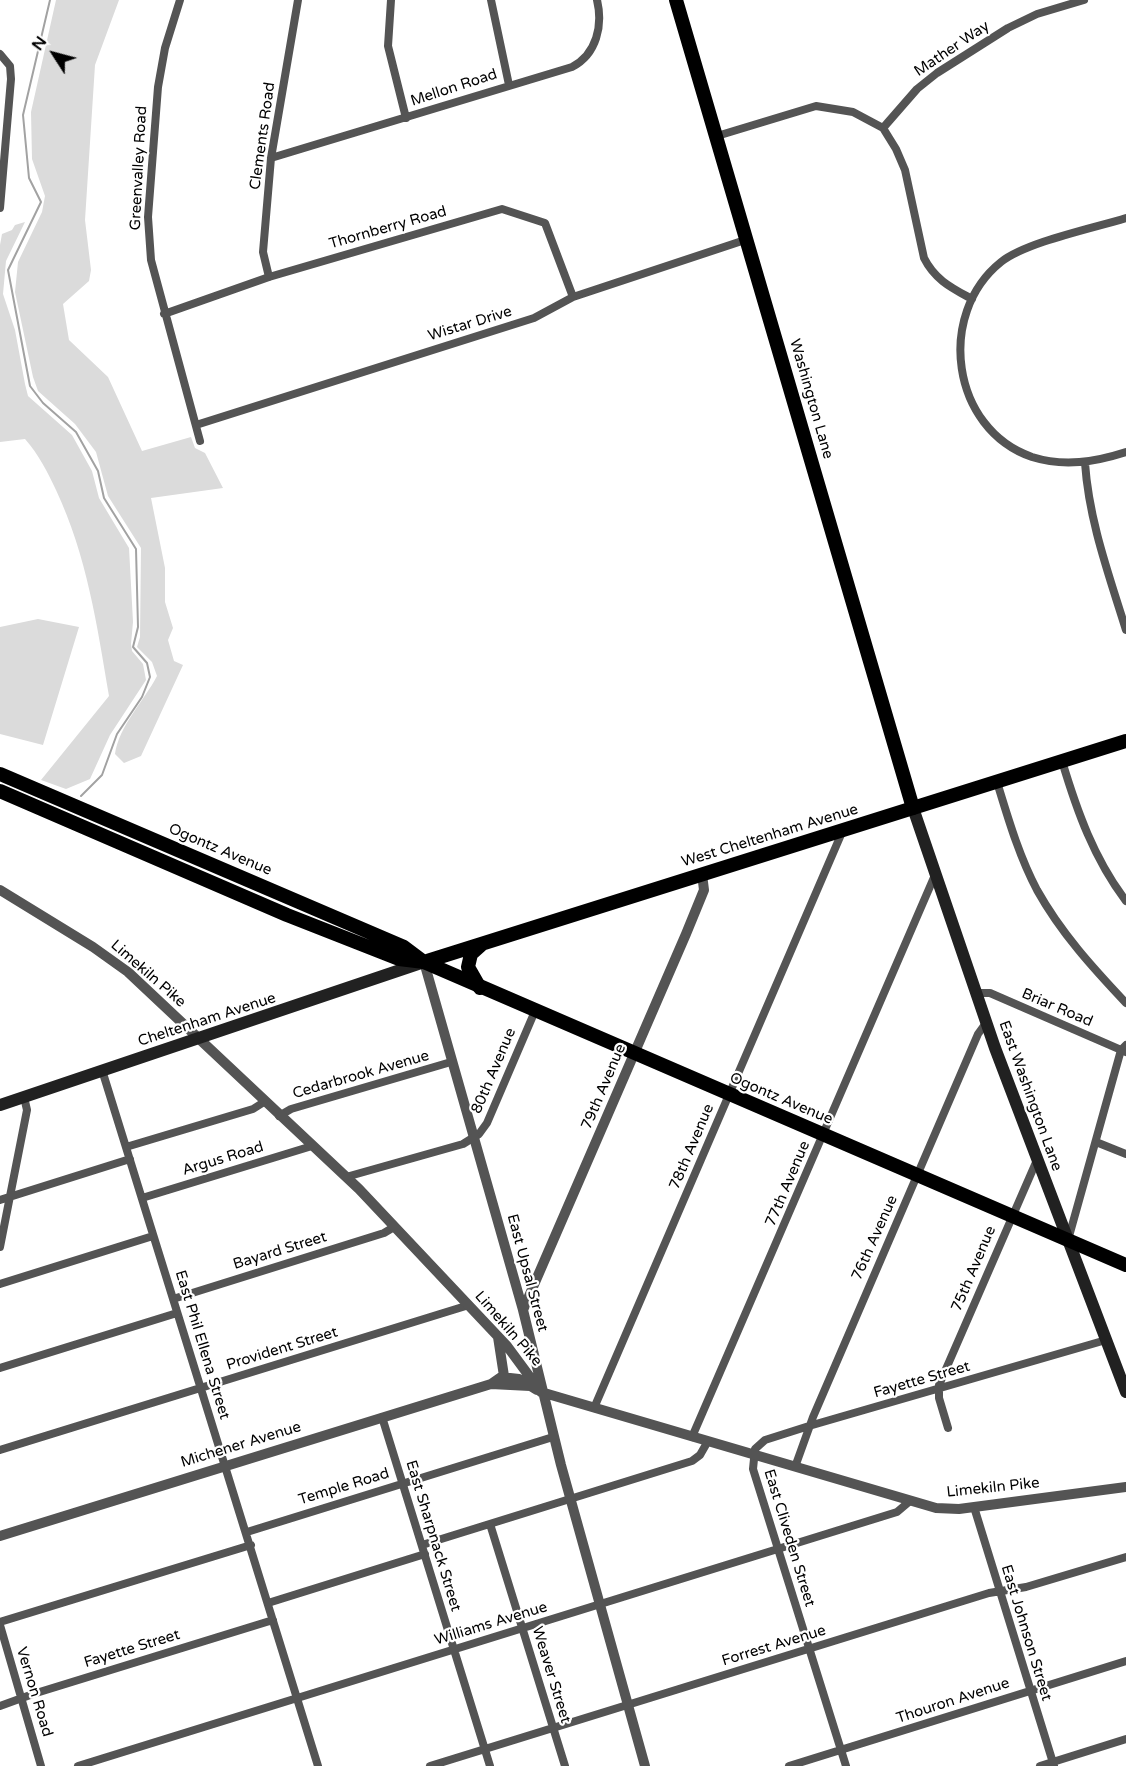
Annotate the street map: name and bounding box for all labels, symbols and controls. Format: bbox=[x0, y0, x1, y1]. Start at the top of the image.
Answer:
street label: Mather Way bbox=[911, 17, 993, 81]
north arrow bbox=[24, 24, 84, 84]
text: N bbox=[28, 32, 51, 55]
street label: Mellon Road bbox=[408, 66, 500, 110]
street label: Clements Road bbox=[247, 81, 279, 191]
street label: Greenvalley Road bbox=[127, 105, 151, 231]
street label: Thornberry Road bbox=[327, 203, 449, 253]
street label: Wistar Drive bbox=[426, 303, 514, 345]
street label: Washington Lane bbox=[785, 337, 837, 461]
street label: West Cheltenham Avenue bbox=[680, 801, 860, 871]
street label: Ogontz Avenue bbox=[166, 820, 274, 880]
street label: Limekiln Pike bbox=[107, 937, 189, 1011]
street label: Briar Road bbox=[1019, 985, 1095, 1031]
street label: Cheltenham Avenue bbox=[136, 989, 278, 1051]
street label: East Washington Lane bbox=[994, 1018, 1066, 1174]
street label: 80th Avenue bbox=[468, 1025, 520, 1117]
street label: 79th Avenue bbox=[578, 1041, 630, 1133]
street label: Cedarbrook Avenue bbox=[291, 1047, 431, 1103]
street label: Ogontz Avenue bbox=[727, 1069, 835, 1129]
street label: 78th Avenue bbox=[666, 1101, 718, 1193]
street label: Argus Road bbox=[180, 1138, 266, 1180]
street label: 77th Avenue bbox=[762, 1138, 814, 1230]
street label: 76th Avenue bbox=[848, 1193, 902, 1283]
street label: East Upsal Street bbox=[503, 1212, 551, 1334]
street label: 75th Avenue bbox=[948, 1223, 1000, 1315]
street label: Bayard Street bbox=[231, 1228, 329, 1274]
street label: East Phil Ellena Street bbox=[171, 1268, 233, 1422]
street label: Limekiln Pike bbox=[471, 1288, 545, 1370]
street label: Provident Street bbox=[224, 1323, 340, 1375]
street label: Fayette Street bbox=[872, 1358, 972, 1402]
street label: Michener Avenue bbox=[179, 1418, 303, 1472]
street label: East Sharpnack Street bbox=[401, 1458, 465, 1614]
street label: Temple Road bbox=[297, 1465, 391, 1509]
street label: East Cliveden Street bbox=[760, 1467, 818, 1609]
street label: Limekiln Pike bbox=[946, 1474, 1040, 1502]
street label: East Johnson Street bbox=[997, 1563, 1055, 1703]
street label: Williams Avenue bbox=[432, 1598, 550, 1650]
street label: Forrest Avenue bbox=[720, 1622, 828, 1670]
street label: Weaver Street bbox=[528, 1624, 574, 1726]
street label: Fayette Street bbox=[82, 1626, 182, 1672]
street label: Vernon Road bbox=[12, 1645, 56, 1739]
street label: Thouron Avenue bbox=[894, 1674, 1012, 1728]

